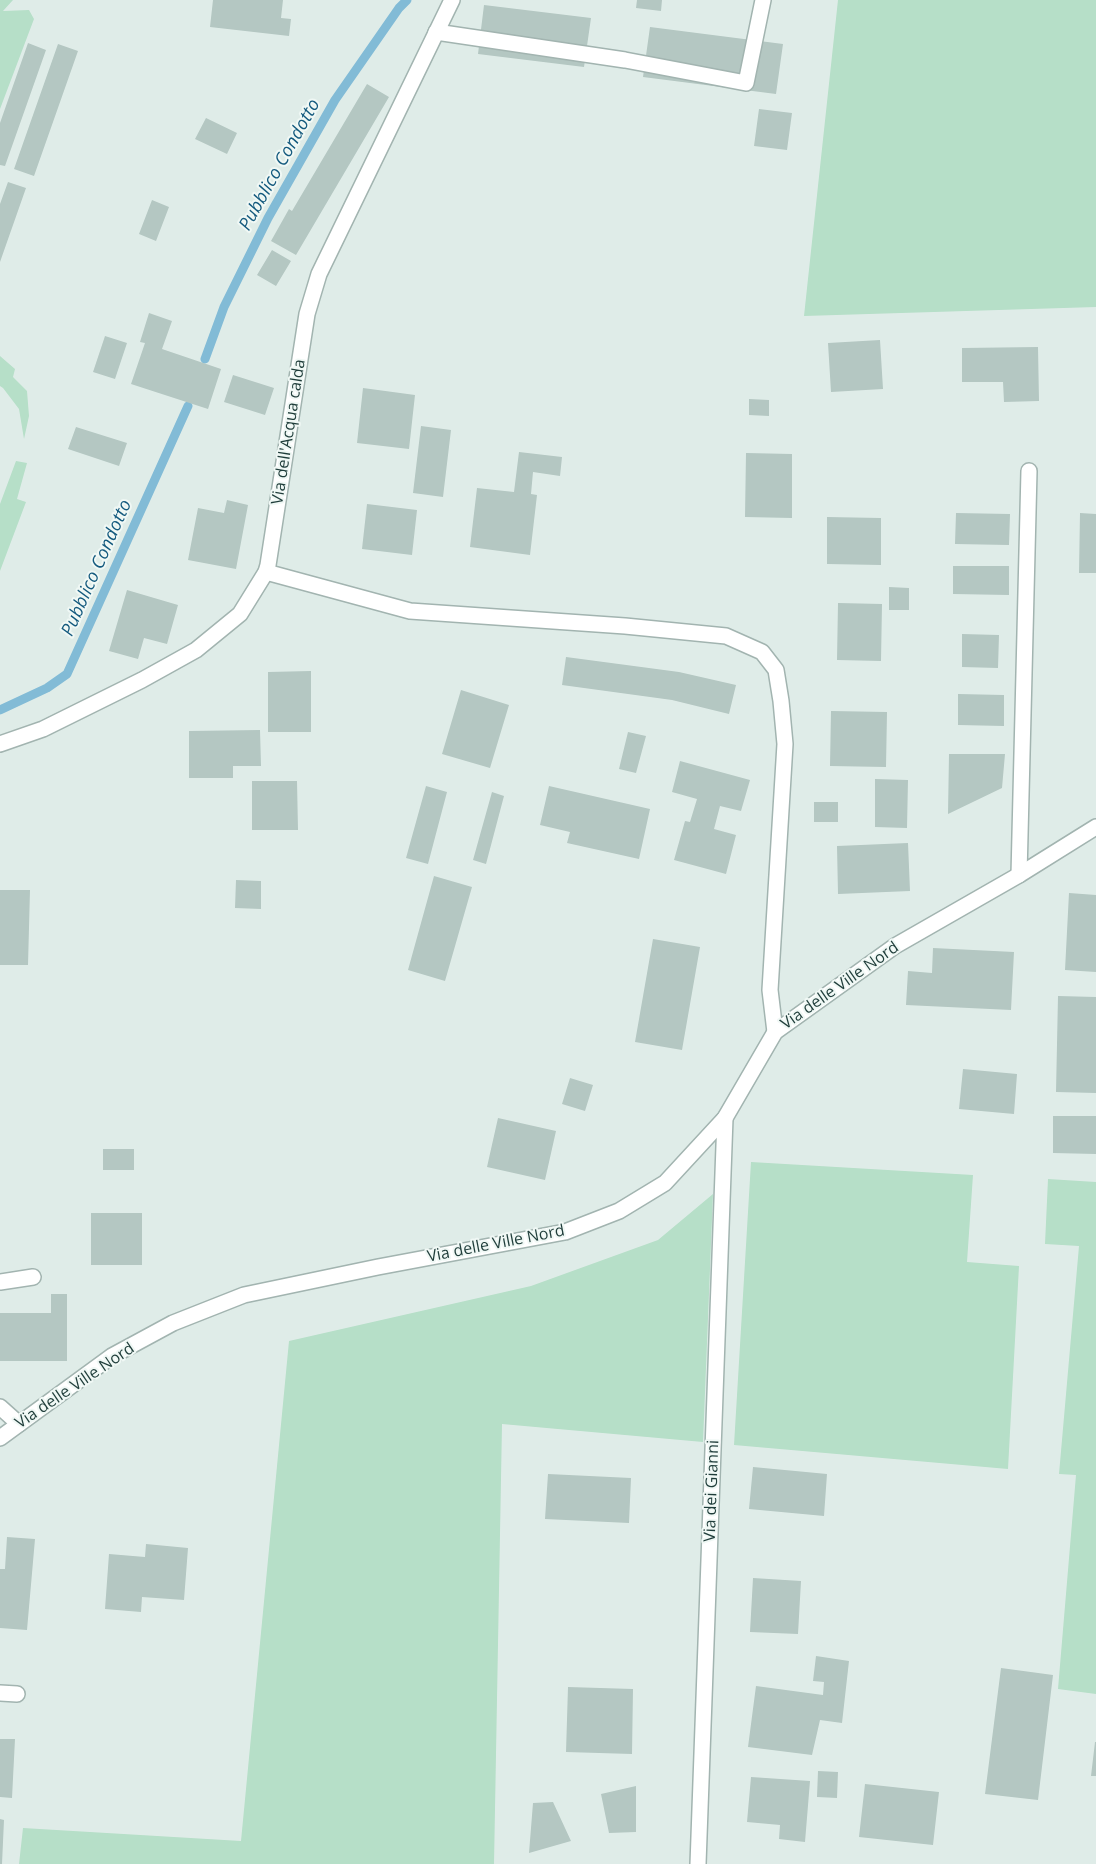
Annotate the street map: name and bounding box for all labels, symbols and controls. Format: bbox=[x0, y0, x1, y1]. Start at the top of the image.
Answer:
water label: Pubblico Condotto bbox=[235, 95, 325, 235]
street label: Via dell'Acqua calda bbox=[268, 358, 310, 506]
water label: Pubblico Condotto bbox=[57, 496, 137, 640]
street label: Via delle Ville Nord bbox=[777, 938, 903, 1034]
street label: Via delle Ville Nord bbox=[426, 1221, 566, 1267]
street label: Via delle Ville Nord bbox=[12, 1339, 138, 1433]
street label: Via dei Gianni bbox=[701, 1440, 723, 1542]

